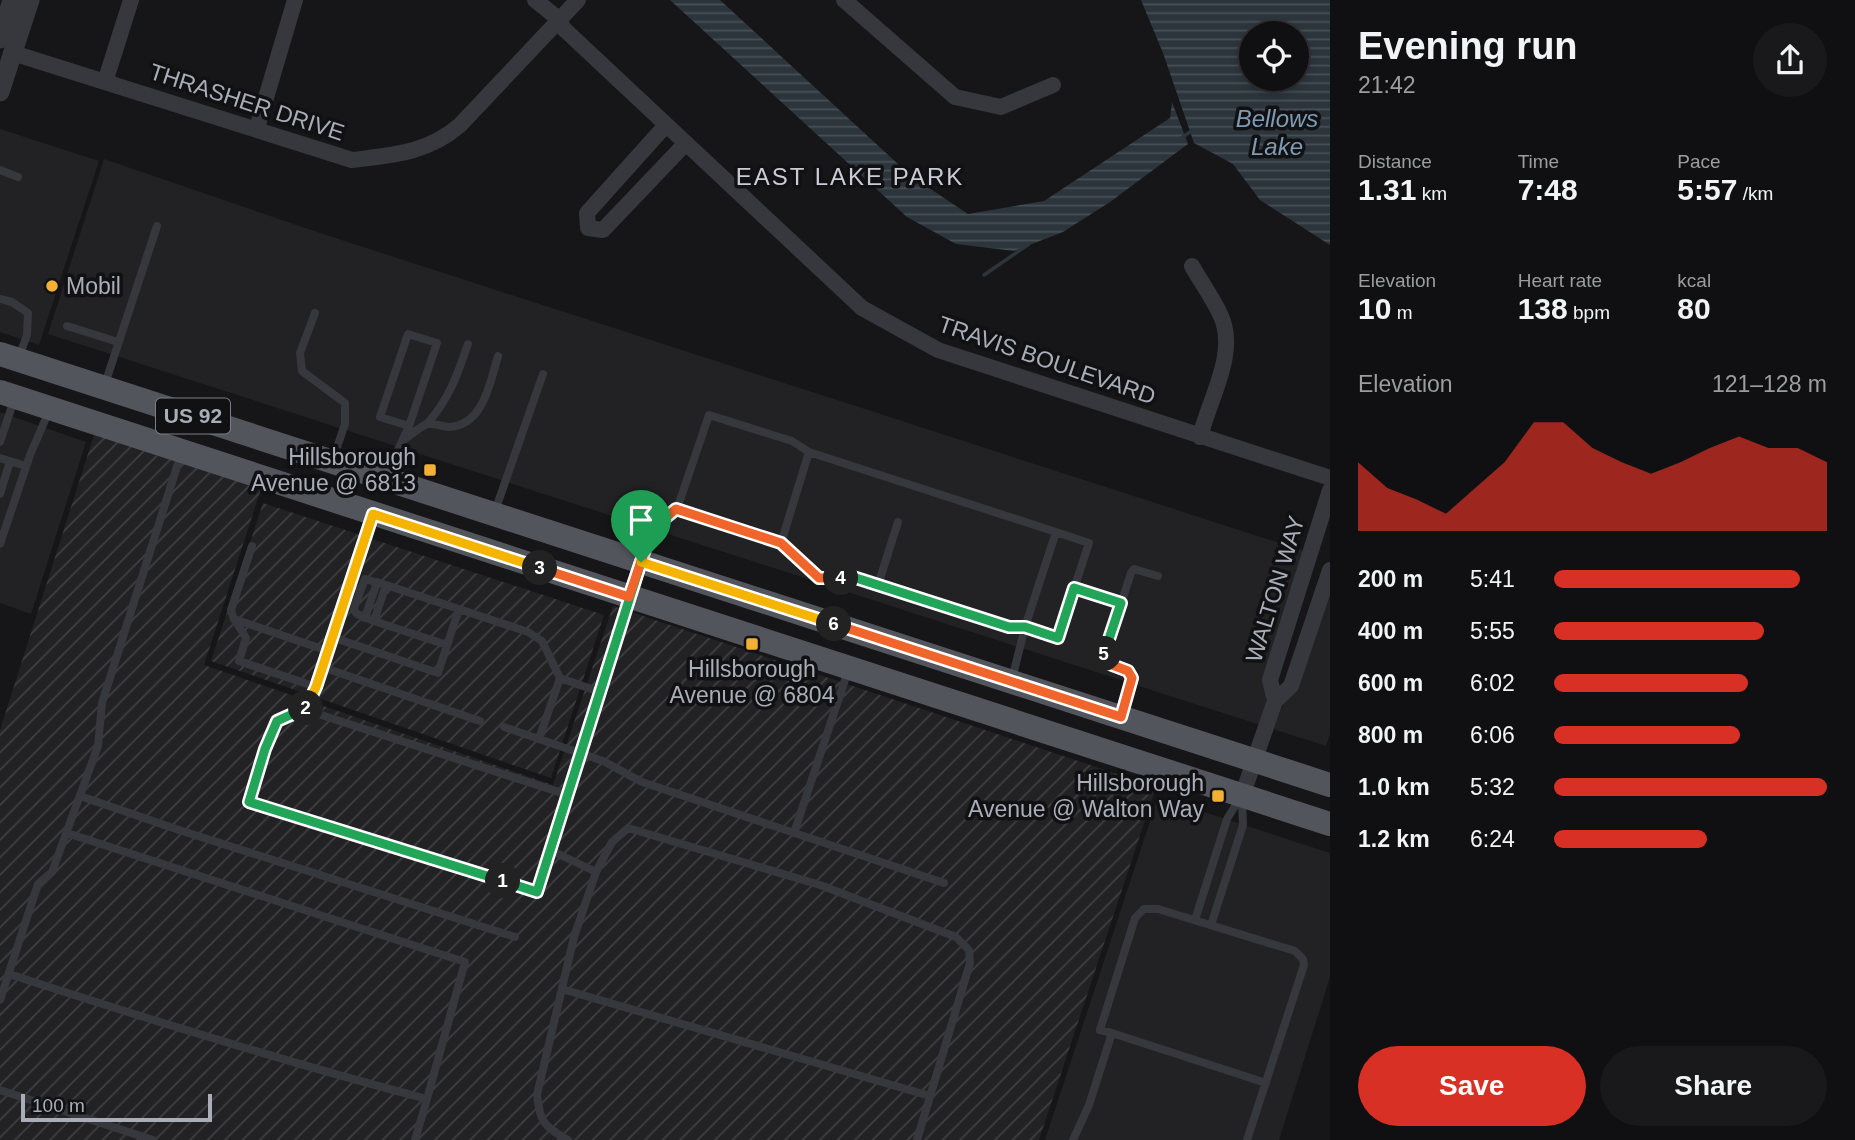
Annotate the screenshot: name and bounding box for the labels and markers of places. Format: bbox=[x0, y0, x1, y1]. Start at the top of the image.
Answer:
place label: Mobil bbox=[66, 273, 121, 299]
marker: Mobil bbox=[44, 278, 60, 294]
place label: Hillsborough Avenue @ 6813 bbox=[251, 444, 416, 496]
marker: Hillsborough Avenue @ 6813 bbox=[422, 462, 438, 478]
pin bbox=[611, 490, 671, 562]
pin: 3 bbox=[522, 550, 558, 586]
pin: 4 bbox=[824, 560, 858, 596]
pin: 6 bbox=[816, 606, 852, 642]
marker: Hillsborough Avenue @ 6804 bbox=[744, 636, 760, 652]
pin: 5 bbox=[1086, 636, 1122, 672]
place label: Hillsborough Avenue @ 6804 bbox=[670, 656, 835, 708]
pin: 2 bbox=[288, 690, 324, 726]
place label: Hillsborough Avenue @ Walton Way bbox=[968, 770, 1204, 822]
marker: Hillsborough Avenue @ Walton Way bbox=[1210, 788, 1226, 804]
pin: 1 bbox=[486, 864, 520, 898]

